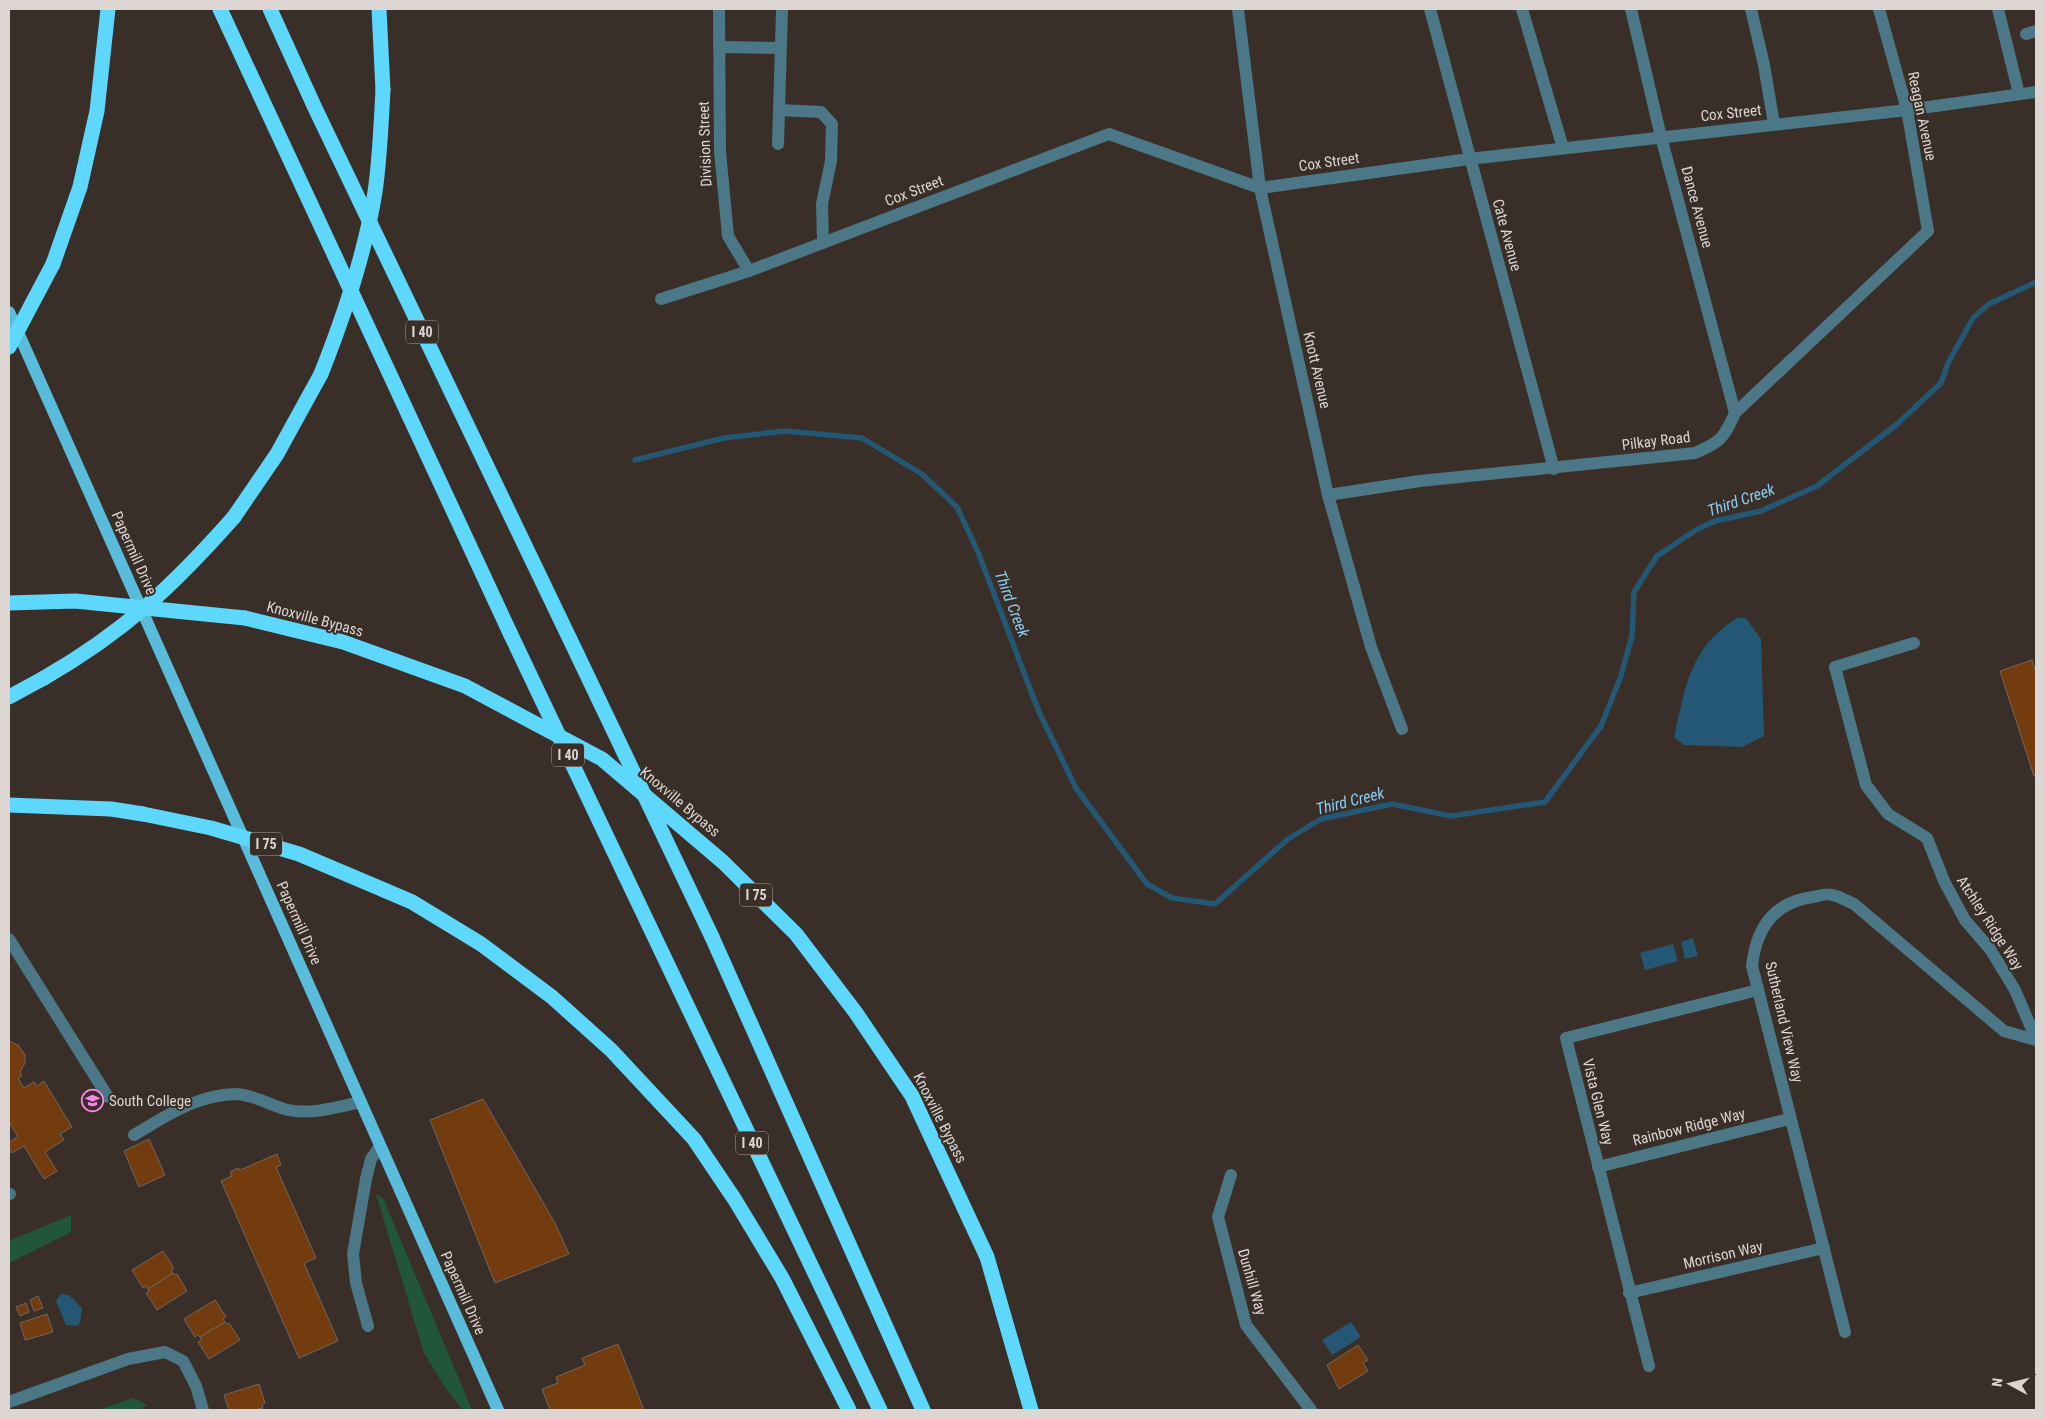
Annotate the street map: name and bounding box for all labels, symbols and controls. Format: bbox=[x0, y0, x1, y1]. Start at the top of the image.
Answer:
street label: Reagan Avenue bbox=[1904, 70, 1940, 162]
street label: Division Street bbox=[695, 101, 715, 187]
street label: Cox Street bbox=[1700, 101, 1762, 125]
street label: Cox Street bbox=[1298, 149, 1360, 175]
street label: Dance Avenue bbox=[1677, 164, 1717, 250]
street label: Cox Street bbox=[882, 172, 946, 210]
street label: Cate Avenue bbox=[1489, 197, 1525, 273]
road number: I 40 bbox=[406, 321, 438, 344]
street label: Knott Avenue bbox=[1299, 330, 1335, 410]
street label: Pilkay Road bbox=[1621, 428, 1691, 454]
water label: Third Creek bbox=[1705, 479, 1778, 520]
street label: Papermill Drive bbox=[108, 508, 160, 598]
water label: Third Creek bbox=[991, 568, 1034, 641]
street label: Knoxville Bypass bbox=[265, 597, 365, 641]
road number: I 40 bbox=[552, 744, 584, 766]
street label: Knoxville Bypass bbox=[636, 763, 724, 841]
water label: Third Creek bbox=[1314, 783, 1387, 819]
road number: I 75 bbox=[250, 832, 282, 856]
street label: Atchley Ridge Way bbox=[1953, 873, 2027, 973]
street label: Papermill Drive bbox=[273, 878, 325, 968]
road number: I 75 bbox=[740, 884, 772, 906]
street label: Sutherland View Way bbox=[1761, 960, 1807, 1084]
street label: Vista Glen Way bbox=[1579, 1057, 1617, 1147]
street label: Knoxville Bypass bbox=[909, 1070, 971, 1166]
school or university icon: South College bbox=[81, 1089, 105, 1113]
place label: South College bbox=[109, 1092, 191, 1110]
street label: Rainbow Ridge Way bbox=[1631, 1104, 1747, 1150]
road number: I 40 bbox=[736, 1132, 768, 1154]
street label: Morrison Way bbox=[1681, 1237, 1765, 1273]
street label: Dunhill Way bbox=[1234, 1247, 1270, 1317]
street label: Papermill Drive bbox=[437, 1248, 489, 1338]
north arrow bbox=[1985, 1359, 2035, 1409]
text: N bbox=[1989, 1377, 2006, 1388]

